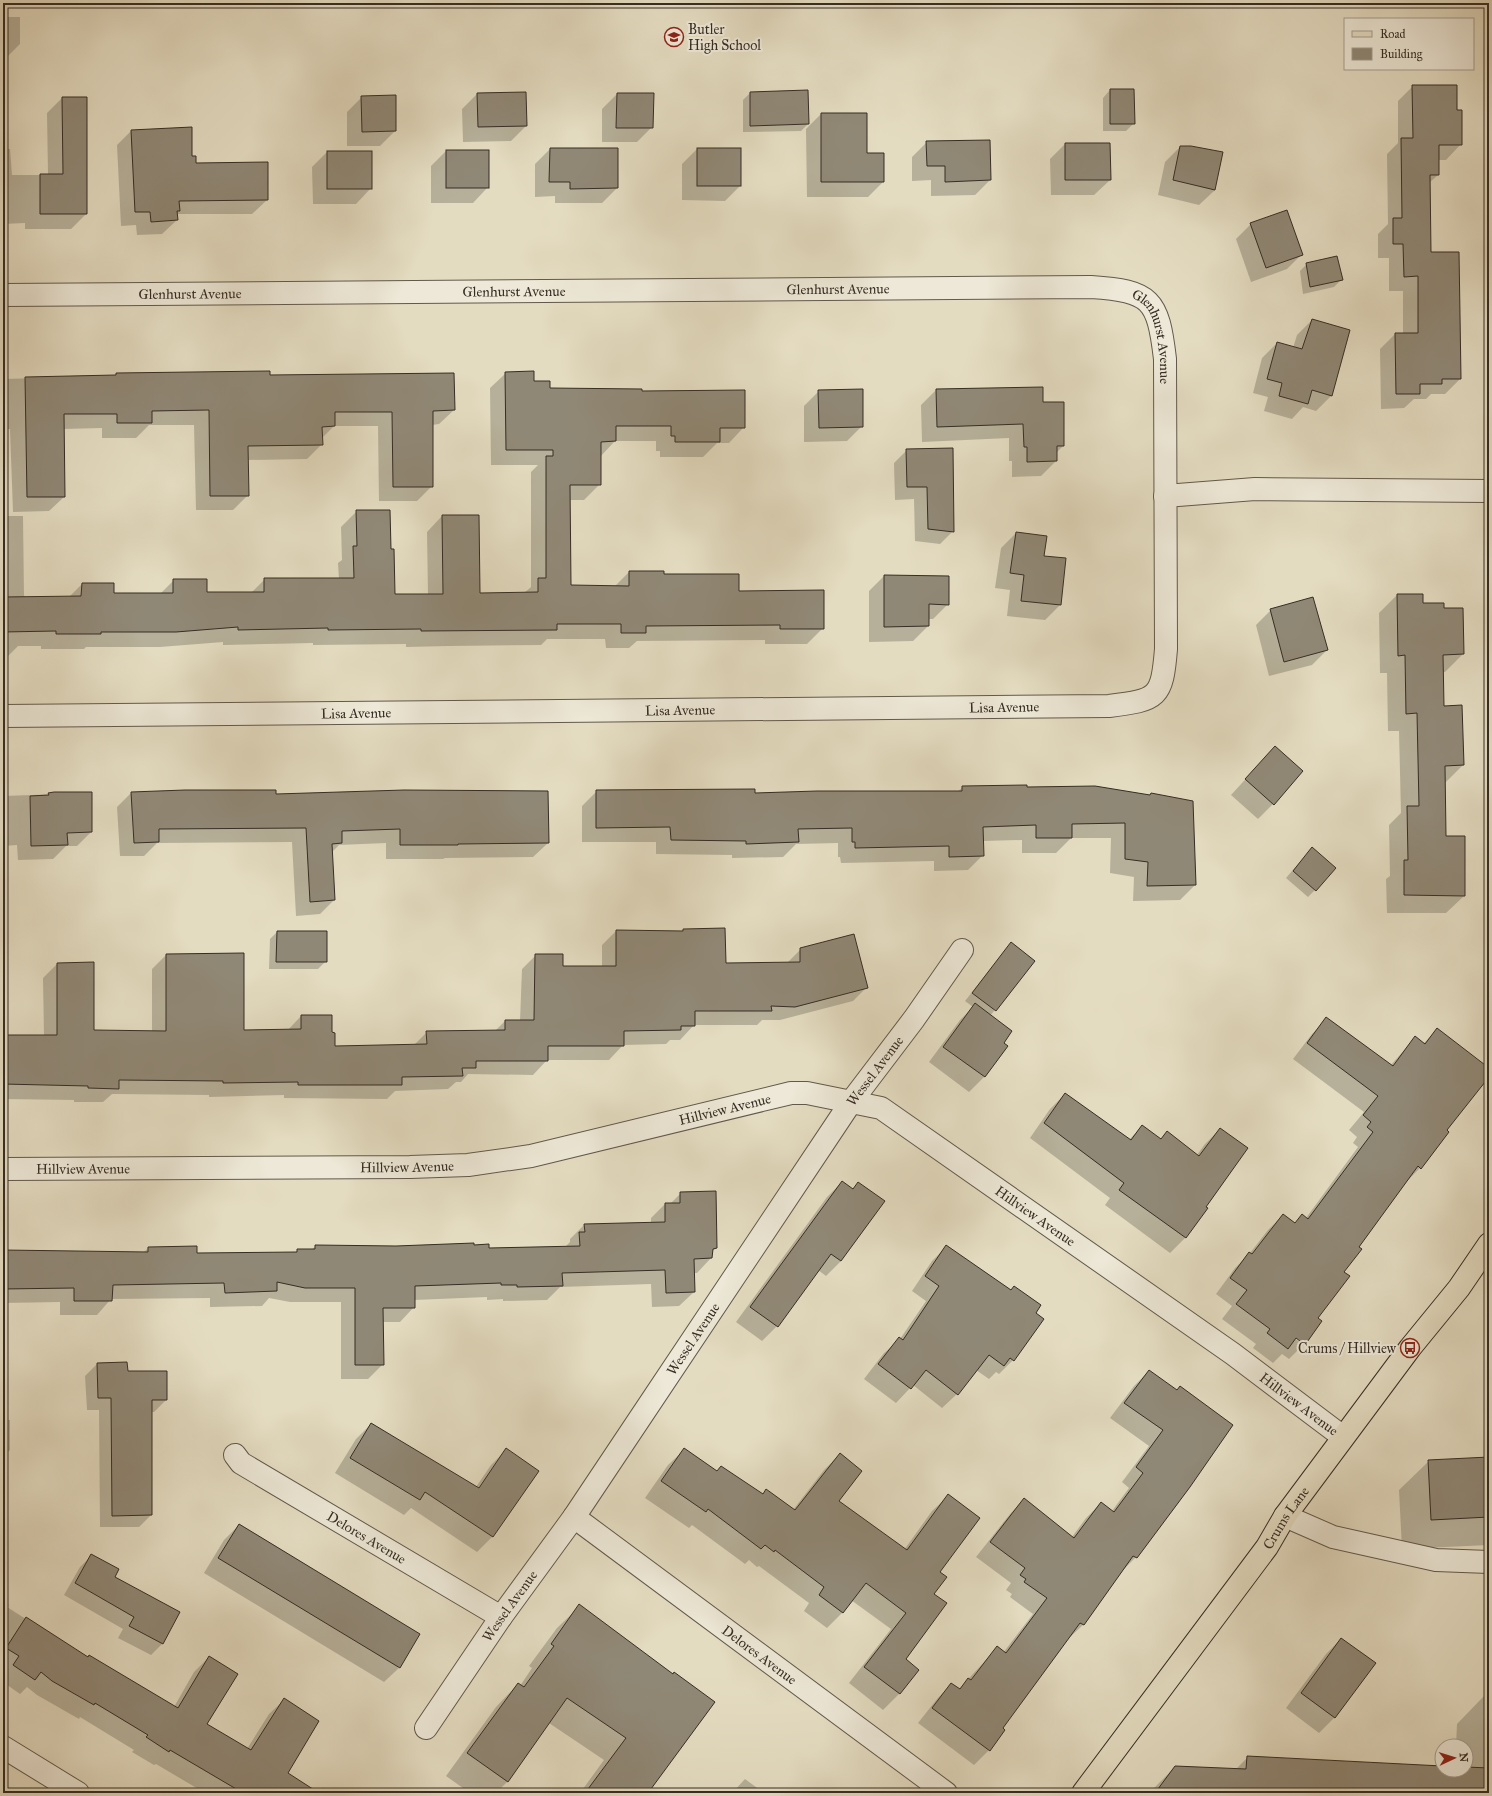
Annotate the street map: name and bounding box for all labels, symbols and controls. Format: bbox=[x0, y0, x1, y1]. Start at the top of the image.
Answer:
legend bbox=[1344, 18, 1474, 70]
place label: Butler High School bbox=[688, 21, 761, 54]
school or university icon: Butler High School bbox=[663, 26, 685, 48]
text: Road bbox=[1380, 27, 1406, 41]
text: Building bbox=[1380, 47, 1423, 62]
street label: Glenhurst Avenue bbox=[786, 280, 890, 298]
street label: Glenhurst Avenue bbox=[462, 283, 566, 301]
street label: Glenhurst Avenue bbox=[138, 285, 242, 303]
street label: Glenhurst Avenue bbox=[1129, 286, 1173, 384]
street label: Lisa Avenue bbox=[969, 698, 1039, 717]
street label: Lisa Avenue bbox=[645, 701, 715, 720]
street label: Lisa Avenue bbox=[321, 704, 391, 723]
street label: Wessel Avenue bbox=[843, 1032, 907, 1109]
street label: Hillview Avenue bbox=[677, 1090, 773, 1129]
street label: Hillview Avenue bbox=[360, 1157, 454, 1176]
street label: Hillview Avenue bbox=[36, 1160, 130, 1178]
street label: Hillview Avenue bbox=[992, 1182, 1079, 1250]
street label: Wessel Avenue bbox=[663, 1300, 724, 1379]
bus stop icon: Crums / Hillview bbox=[1399, 1337, 1421, 1359]
place label: Crums / Hillview bbox=[1298, 1340, 1397, 1357]
street label: Hillview Avenue bbox=[1256, 1369, 1342, 1440]
street label: Crums Lane bbox=[1259, 1483, 1313, 1553]
street label: Delores Avenue bbox=[324, 1508, 409, 1568]
street label: Wessel Avenue bbox=[479, 1567, 541, 1645]
street label: Delores Avenue bbox=[718, 1622, 800, 1688]
north arrow bbox=[1434, 1738, 1474, 1778]
text: N bbox=[1457, 1752, 1470, 1763]

